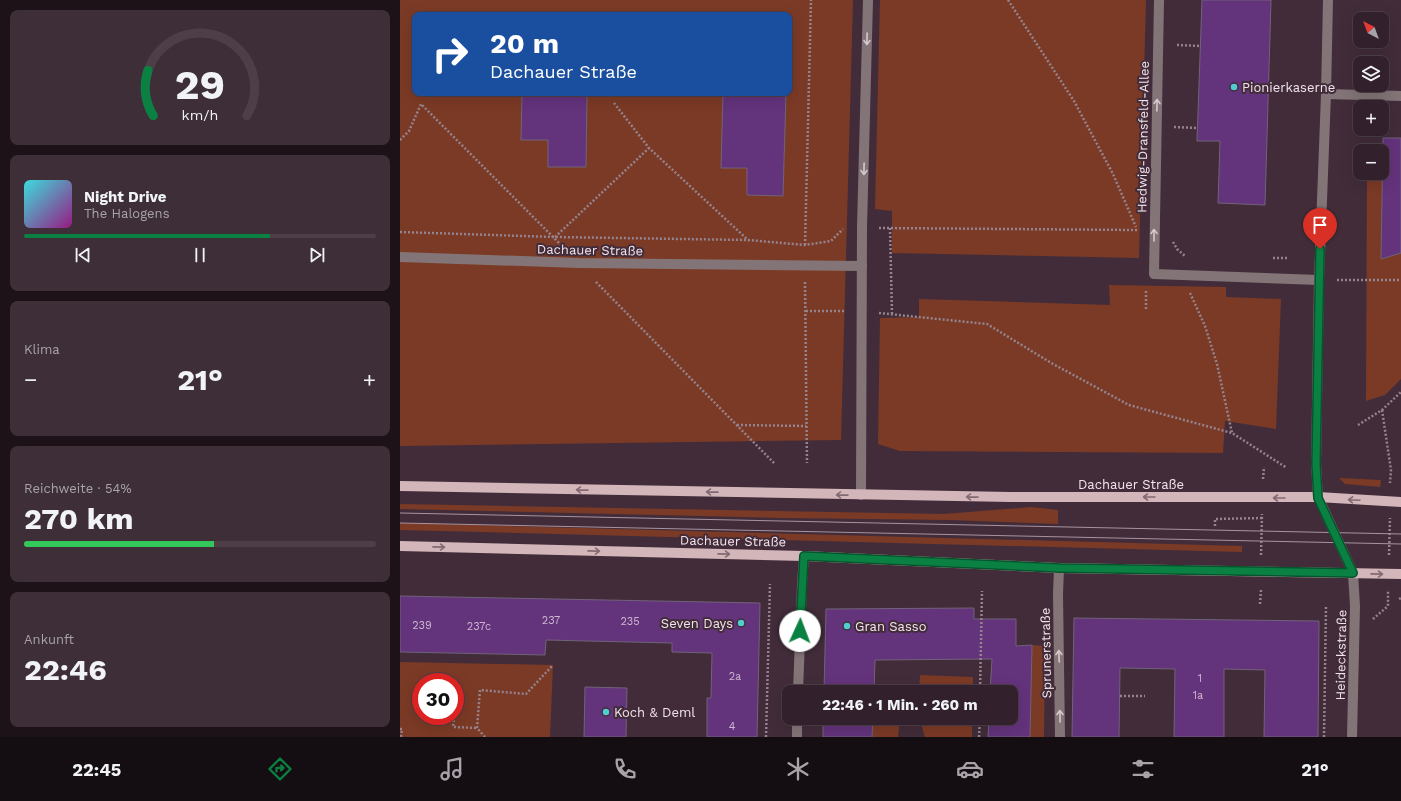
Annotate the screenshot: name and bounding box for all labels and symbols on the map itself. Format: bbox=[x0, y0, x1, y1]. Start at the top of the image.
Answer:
north arrow bbox=[1353, 12, 1389, 48]
one-way arrow bbox=[863, 32, 871, 45]
street label: Hedwig-Dransfeld-Allee bbox=[1134, 61, 1152, 213]
place label: Pionierkaserne bbox=[1242, 80, 1335, 95]
marker: Pionierkaserne bbox=[1229, 82, 1239, 92]
one-way arrow bbox=[1153, 99, 1160, 112]
one-way arrow bbox=[860, 162, 868, 175]
pin bbox=[1303, 208, 1337, 249]
one-way arrow bbox=[1150, 229, 1158, 242]
street label: Dachauer Straße bbox=[537, 242, 643, 258]
street label: Dachauer Straße bbox=[1078, 477, 1184, 492]
one-way arrow bbox=[576, 486, 589, 494]
one-way arrow bbox=[706, 488, 719, 496]
one-way arrow bbox=[836, 491, 849, 499]
one-way arrow bbox=[966, 493, 979, 500]
one-way arrow bbox=[1143, 493, 1156, 501]
one-way arrow bbox=[1273, 494, 1286, 502]
one-way arrow bbox=[1348, 496, 1361, 503]
street label: Dachauer Straße bbox=[680, 533, 786, 549]
one-way arrow bbox=[432, 544, 445, 551]
one-way arrow bbox=[587, 547, 600, 555]
one-way arrow bbox=[717, 550, 730, 558]
one-way arrow bbox=[1370, 570, 1383, 578]
street label: Sprunerstraße bbox=[1038, 608, 1054, 698]
street label: Heideckstraße bbox=[1333, 609, 1349, 701]
position arrow bbox=[779, 610, 821, 652]
house number: 237 bbox=[542, 614, 560, 627]
house number: 235 bbox=[620, 615, 640, 628]
place label: Seven Days bbox=[661, 616, 733, 631]
marker: Seven Days bbox=[736, 618, 746, 628]
house number: 239 bbox=[412, 619, 432, 632]
place label: Gran Sasso bbox=[855, 619, 927, 634]
house number: 237c bbox=[467, 620, 491, 633]
marker: Gran Sasso bbox=[842, 621, 852, 631]
one-way arrow bbox=[1055, 650, 1063, 663]
house number: 2a bbox=[729, 670, 741, 683]
house number: 1 bbox=[1198, 672, 1202, 685]
speed limit sign: 30 bbox=[412, 673, 464, 725]
house number: 1a bbox=[1193, 689, 1203, 702]
place label: Koch & Deml bbox=[614, 705, 695, 720]
marker: Koch & Deml bbox=[601, 707, 611, 717]
one-way arrow bbox=[1056, 710, 1063, 723]
house number: 4 bbox=[729, 720, 736, 733]

